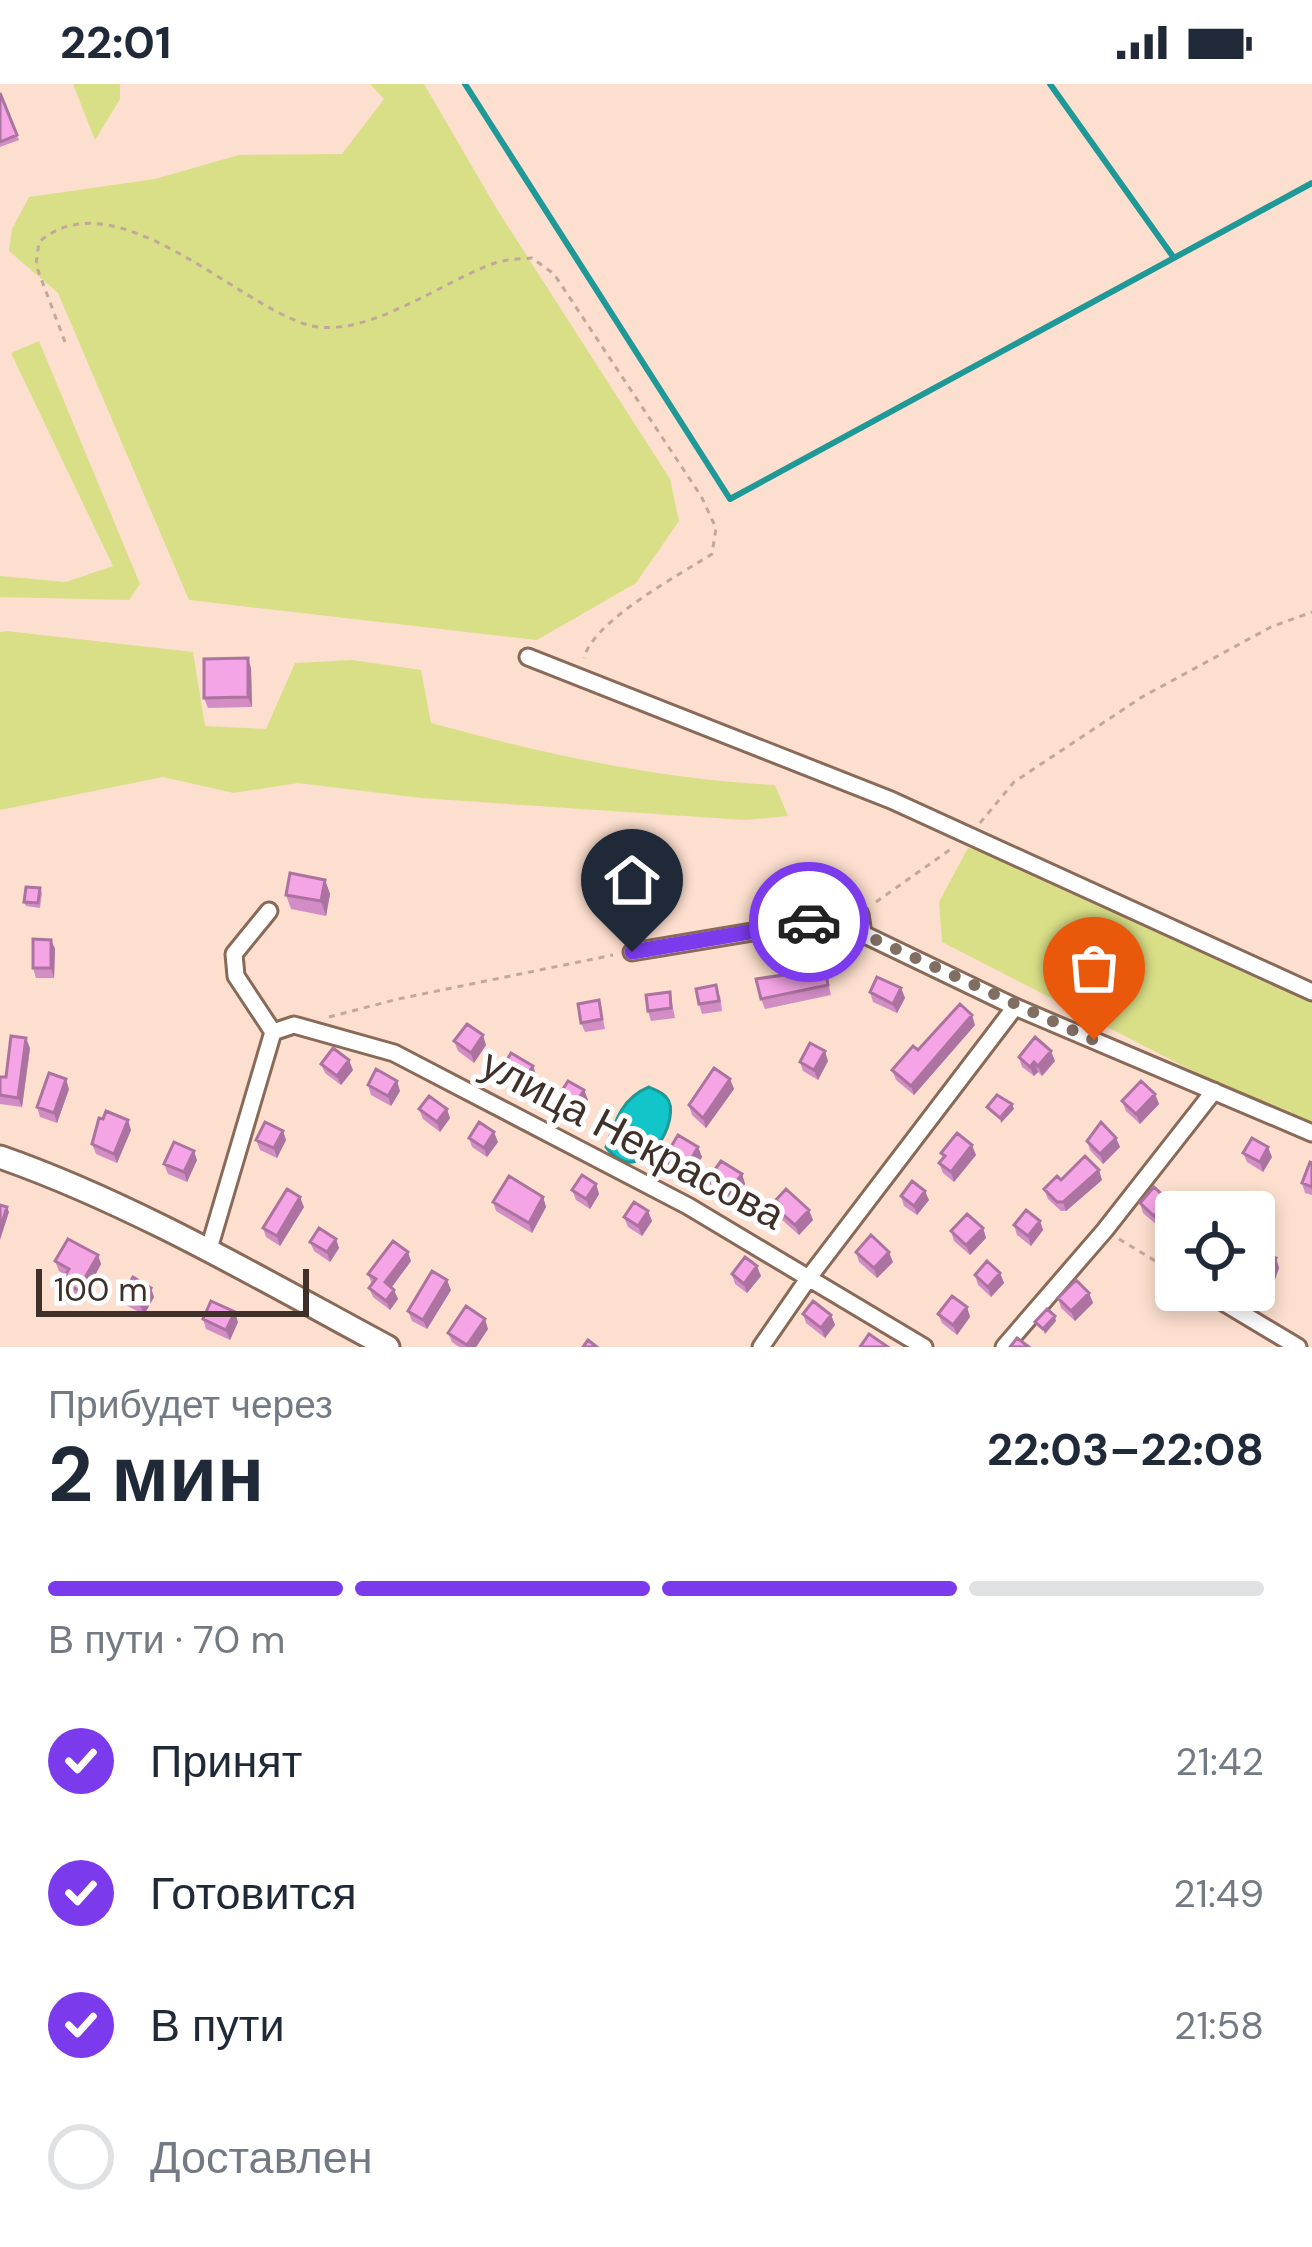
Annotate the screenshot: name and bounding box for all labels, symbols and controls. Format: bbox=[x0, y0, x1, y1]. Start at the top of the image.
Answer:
text: 22:01 bbox=[60, 13, 171, 72]
pin bbox=[581, 829, 683, 952]
icon: home bbox=[599, 847, 665, 913]
courier bbox=[749, 862, 869, 982]
icon: car bbox=[776, 889, 842, 955]
pin bbox=[1043, 917, 1145, 1040]
icon: bag bbox=[1061, 935, 1127, 1001]
street label: улица Некрасова bbox=[472, 1036, 795, 1242]
map controls bbox=[1155, 1191, 1275, 1311]
button: locate bbox=[1155, 1191, 1275, 1311]
scale bar bbox=[36, 1263, 309, 1316]
text: 100 m bbox=[54, 1268, 148, 1311]
text: Прибудет через bbox=[48, 1379, 333, 1430]
text: 22:03–22:08 bbox=[987, 1420, 1264, 1479]
text: 2 мин bbox=[48, 1424, 264, 1525]
text: В пути · 70 m bbox=[48, 1614, 285, 1665]
icon: check bbox=[48, 1728, 114, 1794]
text: Принят bbox=[150, 1732, 302, 1791]
text: 21:42 bbox=[1175, 1736, 1264, 1787]
icon: check bbox=[48, 1860, 114, 1926]
text: Готовится bbox=[150, 1864, 357, 1923]
text: 21:49 bbox=[1173, 1868, 1264, 1919]
icon: check bbox=[48, 1992, 114, 2058]
text: В пути bbox=[150, 1996, 285, 2055]
text: 21:58 bbox=[1174, 2000, 1264, 2051]
text: Доставлен bbox=[150, 2128, 373, 2187]

